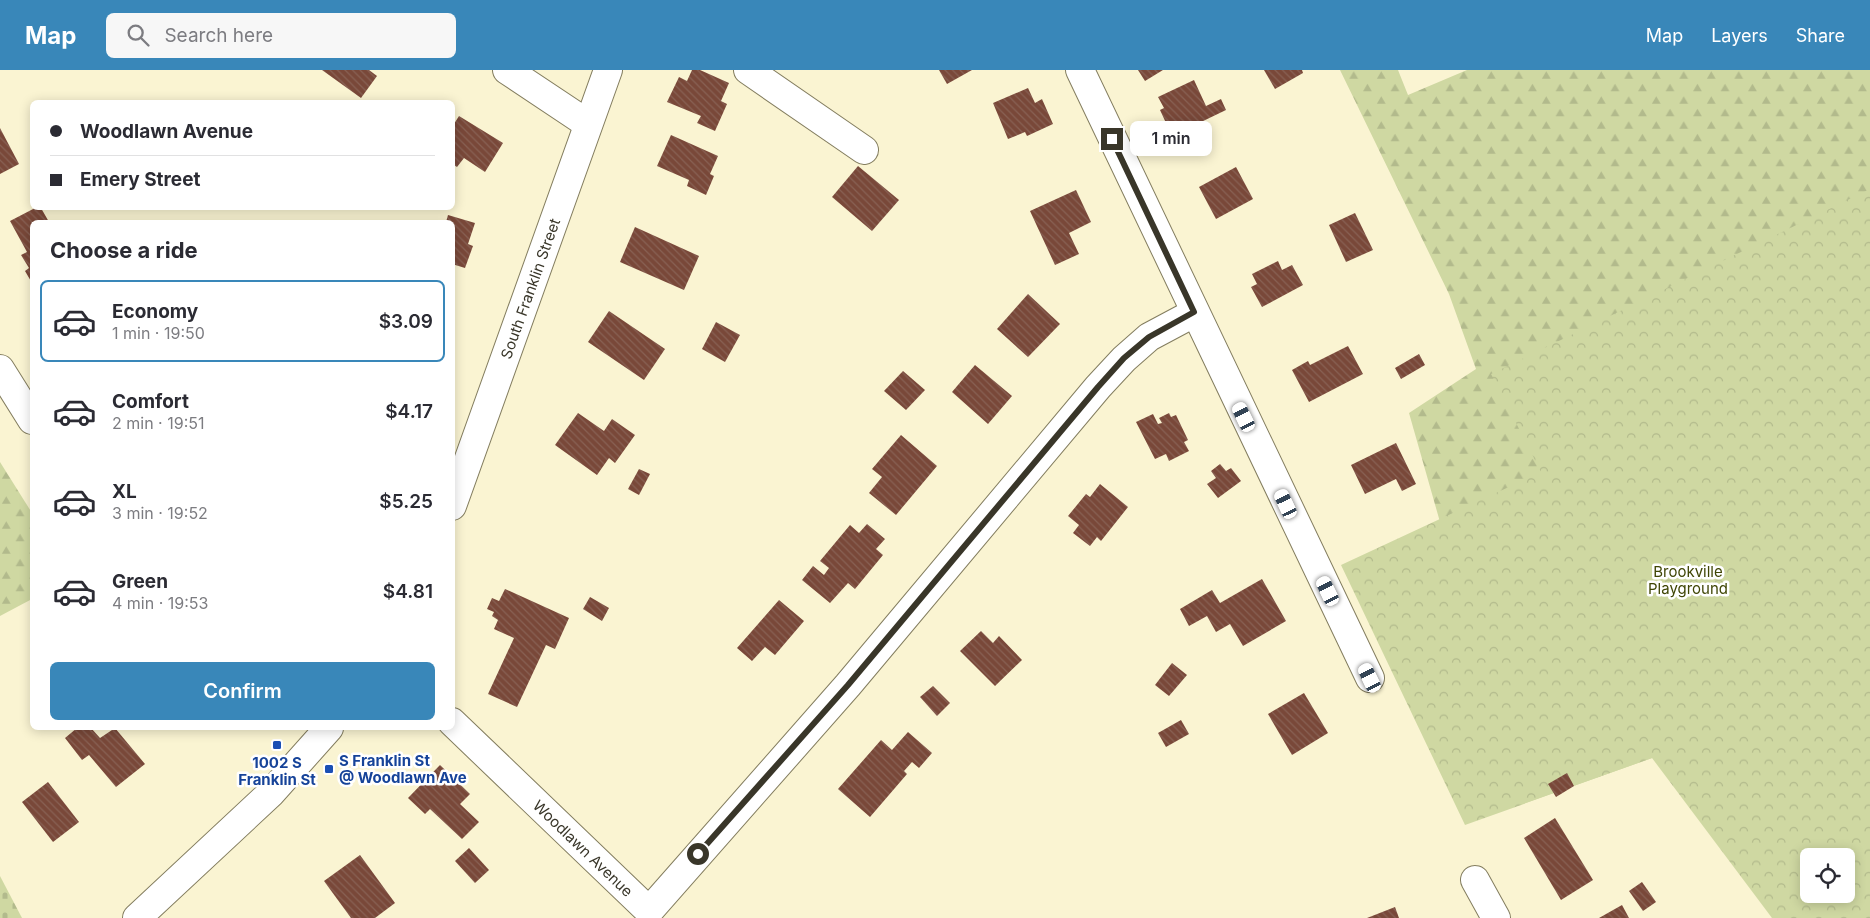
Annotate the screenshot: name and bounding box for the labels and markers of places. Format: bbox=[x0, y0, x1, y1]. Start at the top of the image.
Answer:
marker: 1002 S Franklin St bbox=[271, 739, 283, 751]
place label: S Franklin St @ Woodlawn Ave bbox=[339, 751, 467, 787]
place label: 1002 S Franklin St bbox=[238, 753, 316, 789]
marker: S Franklin St @ Woodlawn Ave bbox=[323, 763, 335, 775]

